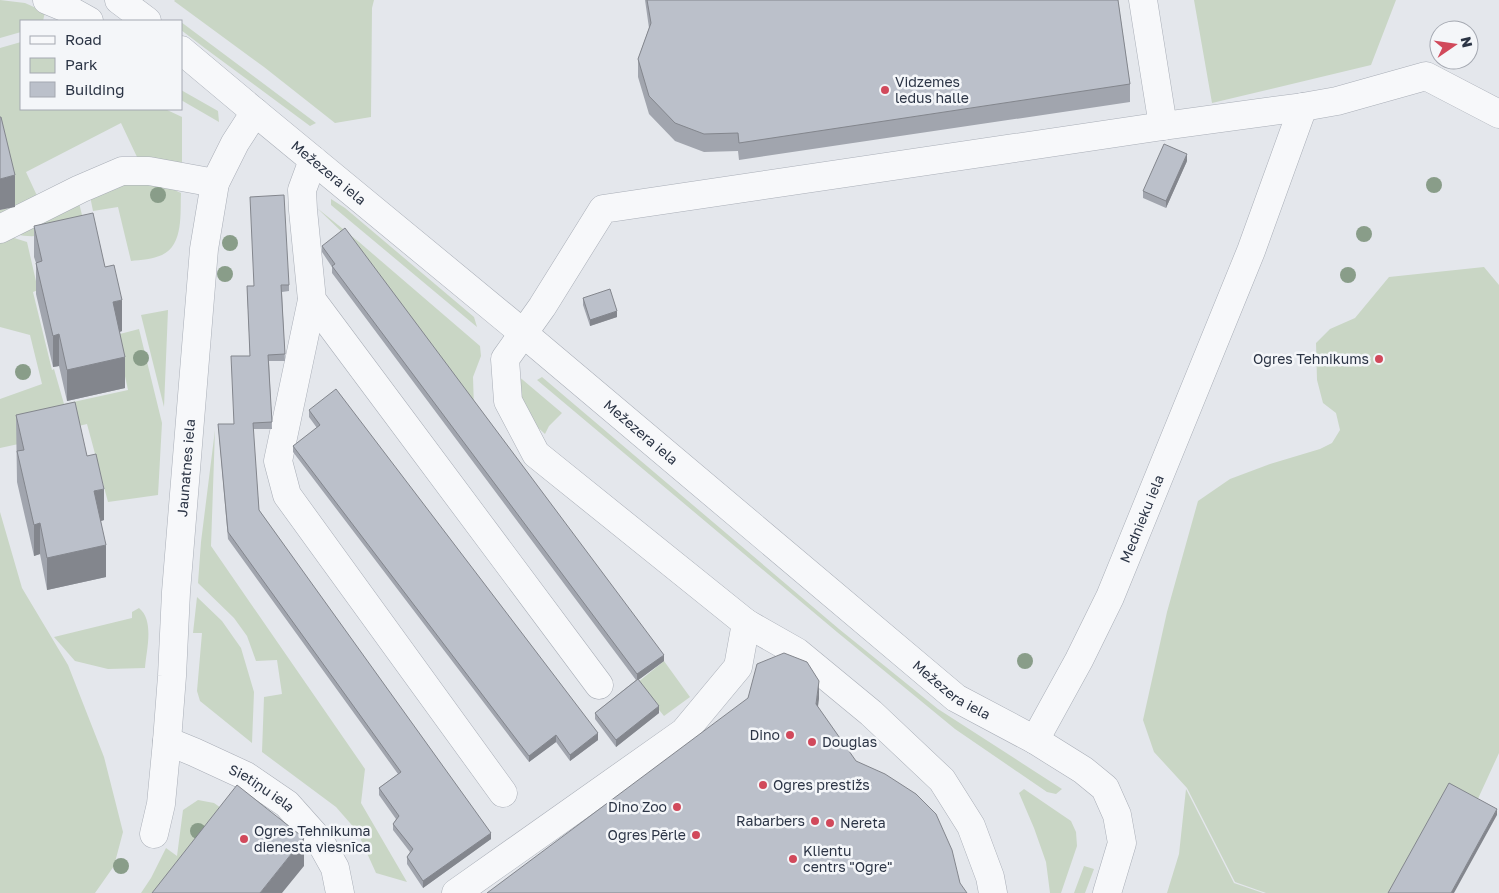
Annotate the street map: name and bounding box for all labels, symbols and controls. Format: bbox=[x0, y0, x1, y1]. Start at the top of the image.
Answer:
legend bbox=[20, 20, 182, 110]
north arrow bbox=[1429, 20, 1479, 70]
text: Road bbox=[65, 30, 102, 48]
text: N bbox=[1458, 35, 1477, 49]
text: Park bbox=[65, 55, 98, 73]
place label: Vidzemes ledus halle bbox=[895, 73, 969, 106]
text: Building bbox=[65, 80, 125, 98]
marker: Vidzemes ledus halle bbox=[879, 84, 891, 96]
street label: Mežezera iela bbox=[288, 137, 370, 208]
place label: Ogres Tehnikums bbox=[1253, 350, 1369, 367]
marker: Ogres Tehnikums bbox=[1373, 353, 1385, 365]
street label: Mežezera iela bbox=[601, 396, 682, 468]
street label: Jaunatnes iela bbox=[173, 418, 198, 517]
street label: Mednieku iela bbox=[1116, 472, 1167, 565]
street label: Mežezera iela bbox=[909, 656, 993, 723]
place label: Dino bbox=[749, 726, 780, 743]
marker: Dino bbox=[784, 729, 796, 741]
place label: Douglas bbox=[822, 733, 877, 750]
marker: Douglas bbox=[806, 736, 818, 748]
street label: Sietiņu iela bbox=[226, 760, 299, 815]
place label: Ogres prestižs bbox=[773, 776, 870, 793]
marker: Ogres prestižs bbox=[757, 779, 769, 791]
place label: Dino Zoo bbox=[608, 798, 667, 815]
marker: Dino Zoo bbox=[671, 801, 683, 813]
place label: Rabarbers bbox=[736, 812, 805, 829]
place label: Nereta bbox=[840, 814, 886, 831]
marker: Rabarbers bbox=[809, 815, 821, 827]
marker: Nereta bbox=[824, 817, 836, 829]
place label: Ogres Tehnikuma dienesta viesnīca bbox=[254, 822, 371, 855]
place label: Ogres Pērle bbox=[608, 826, 686, 843]
marker: Ogres Pērle bbox=[690, 829, 702, 841]
marker: Ogres Tehnikuma dienesta viesnīca bbox=[238, 833, 250, 845]
place label: Klientu centrs "Ogre" bbox=[803, 842, 892, 875]
marker: Klientu centrs "Ogre" bbox=[787, 853, 799, 865]

